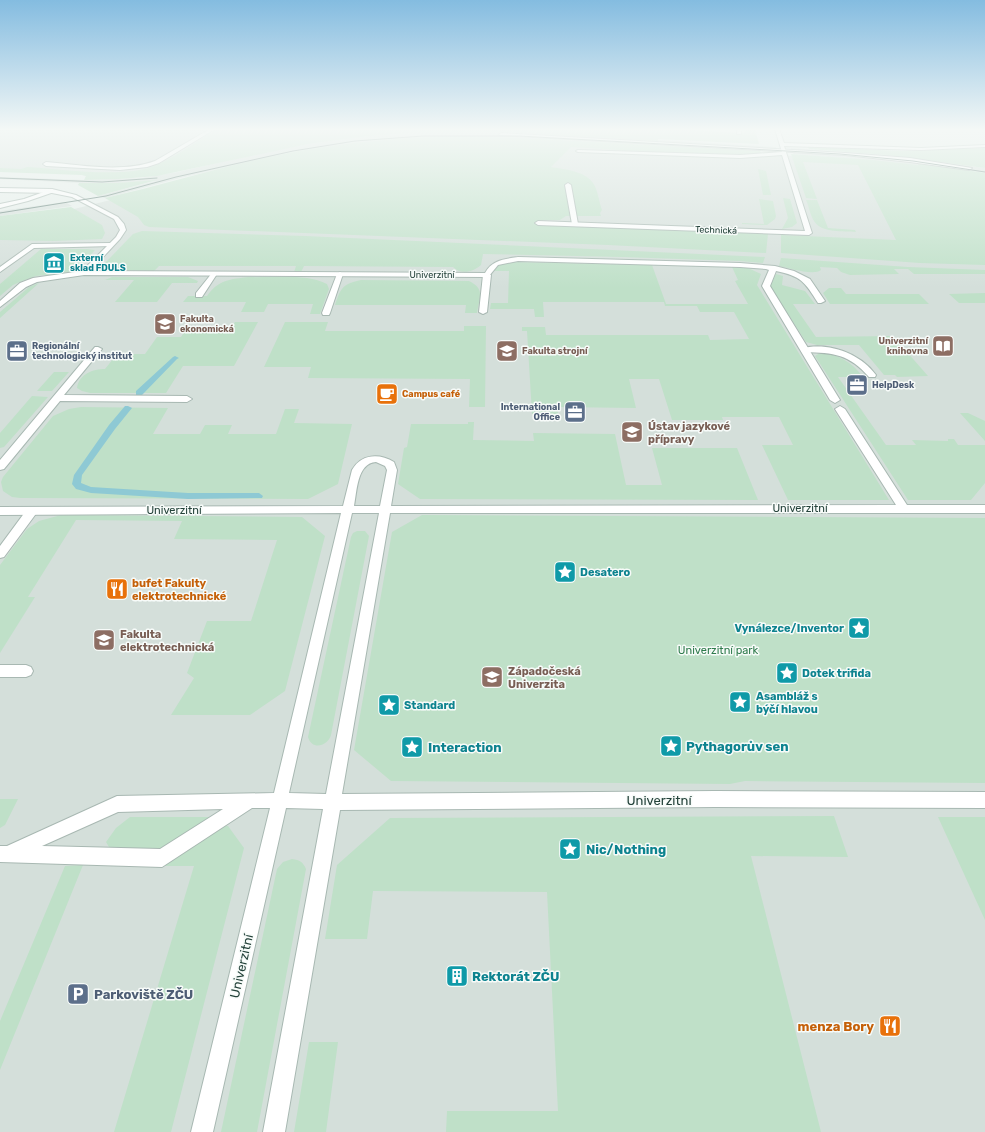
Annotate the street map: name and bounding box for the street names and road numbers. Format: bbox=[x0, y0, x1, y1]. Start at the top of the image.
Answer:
street label: Technická bbox=[695, 224, 737, 236]
street label: Univerzitní bbox=[409, 270, 455, 280]
street label: Univerzitní bbox=[772, 502, 829, 515]
street label: Univerzitní bbox=[146, 504, 203, 517]
street label: Univerzitní bbox=[626, 793, 692, 808]
street label: Univerzitní bbox=[227, 932, 256, 1000]

